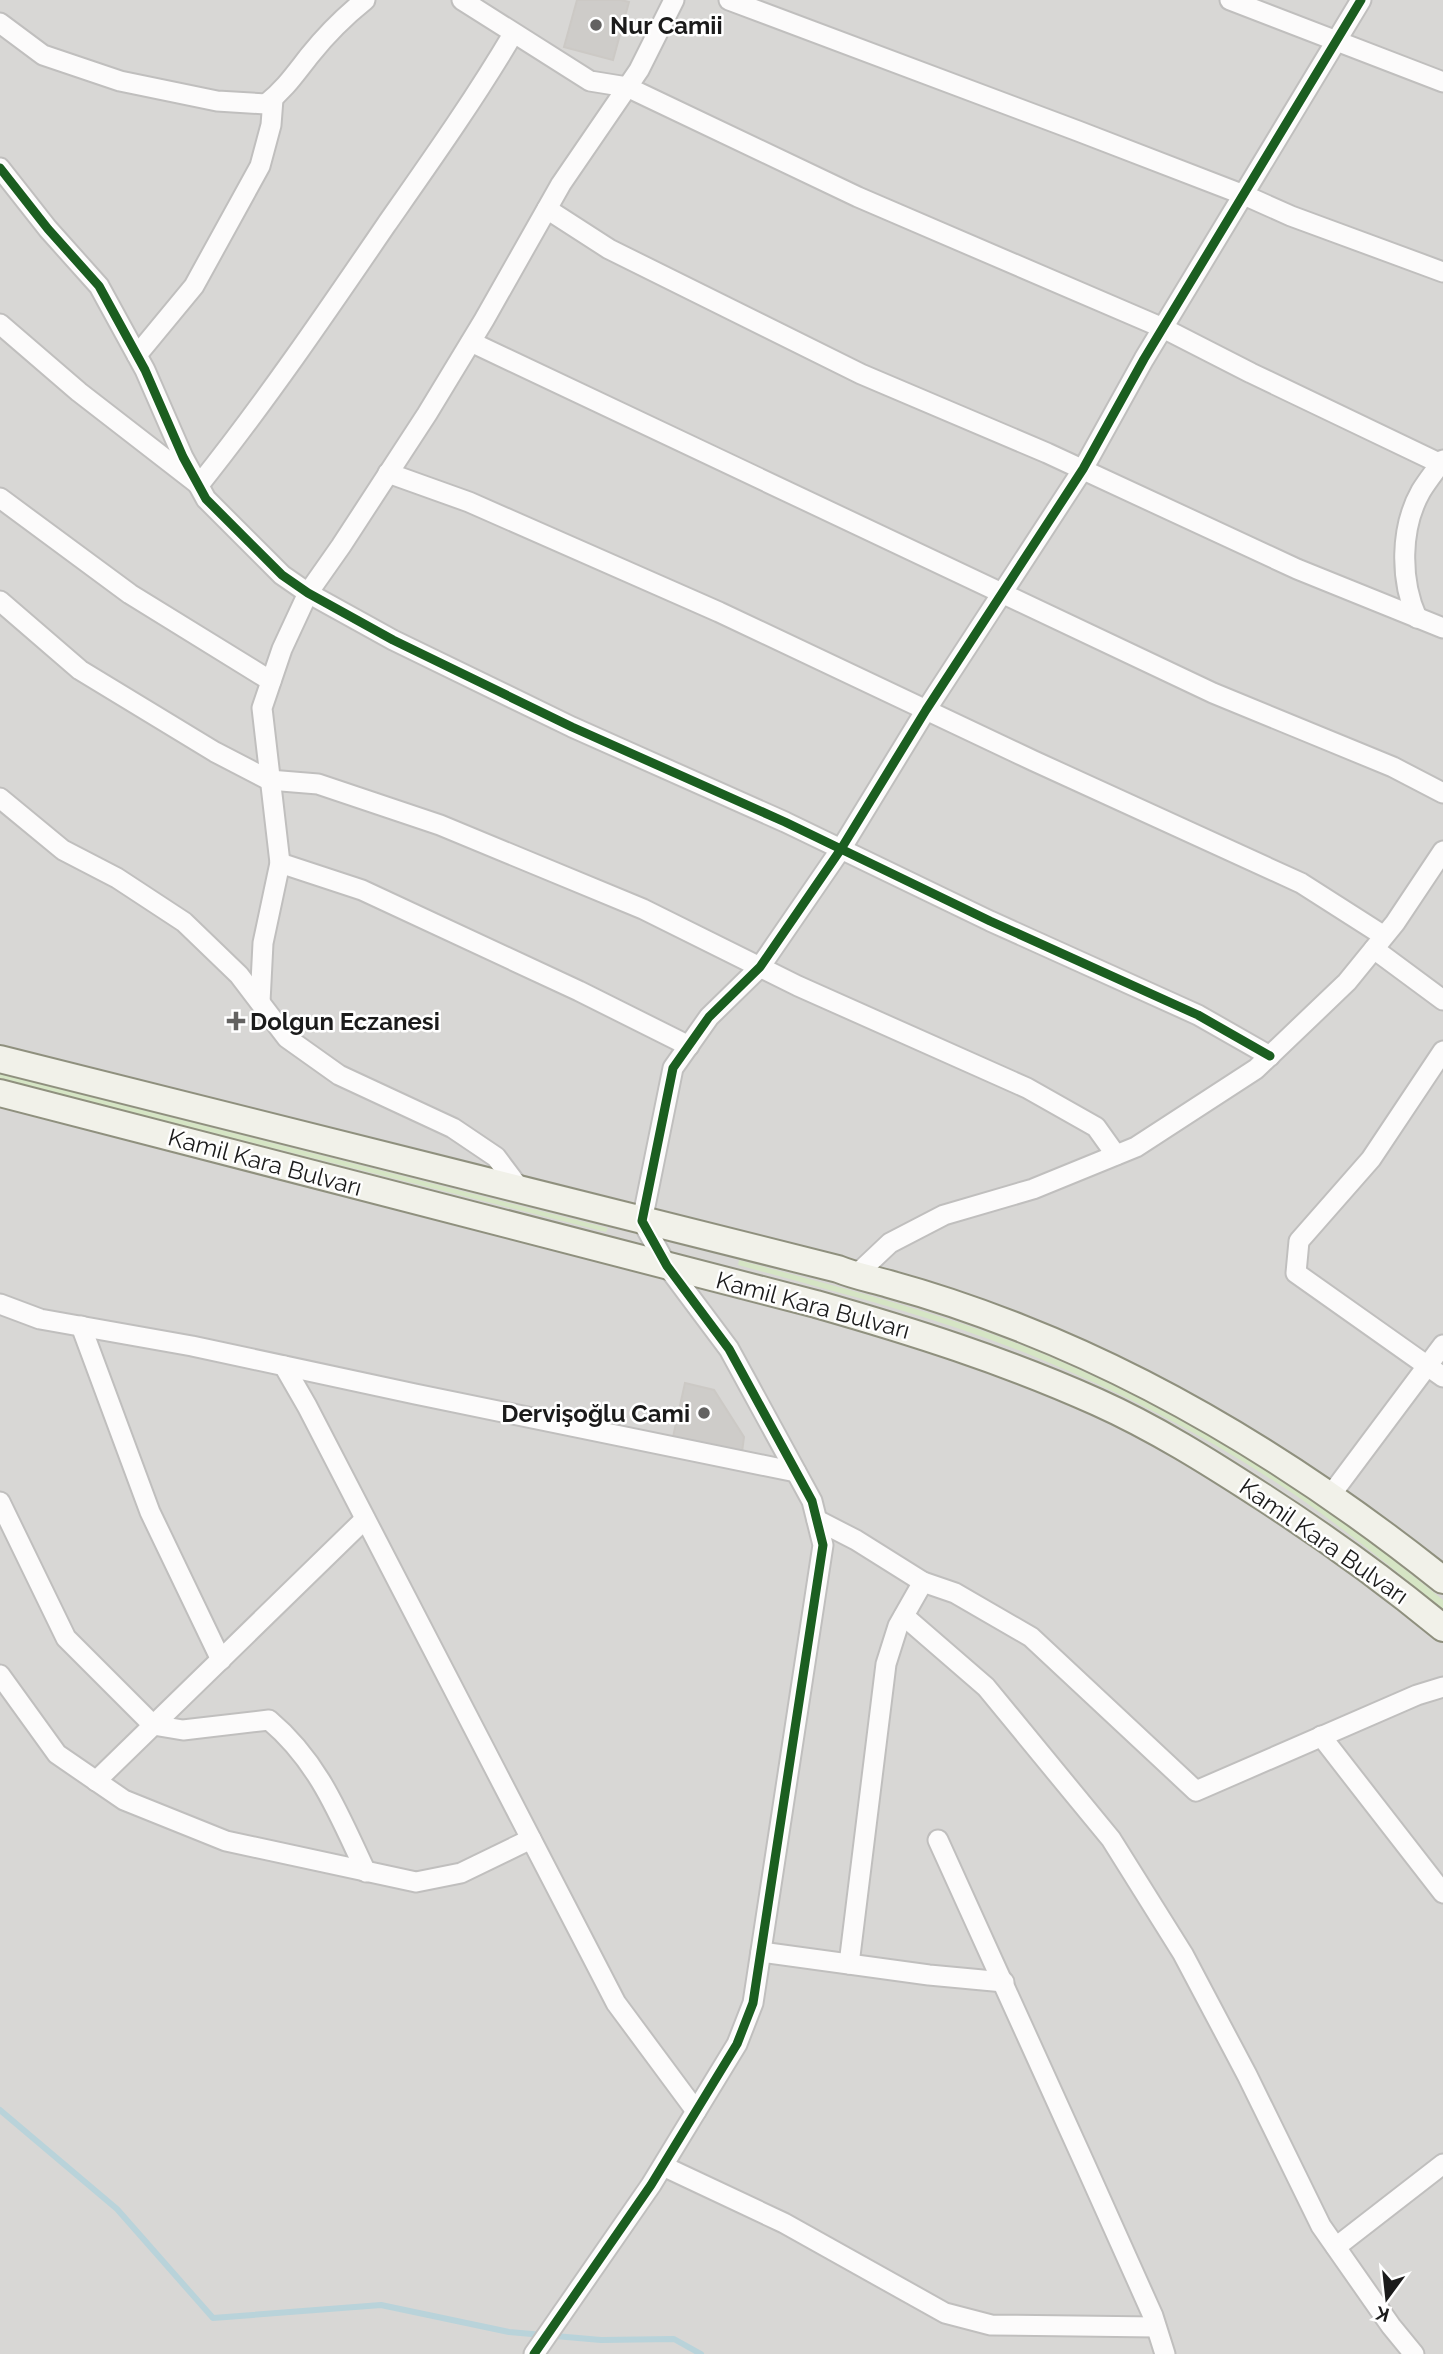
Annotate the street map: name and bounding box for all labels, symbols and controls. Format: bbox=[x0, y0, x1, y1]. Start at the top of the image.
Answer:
place label: Nur Camii bbox=[610, 11, 723, 40]
marker: Nur Camii bbox=[588, 17, 604, 33]
place label: Dolgun Eczanesi bbox=[250, 1007, 440, 1036]
marker: Dolgun Eczanesi bbox=[228, 1013, 244, 1029]
street label: Kamil Kara Bulvarı bbox=[165, 1122, 365, 1202]
street label: Kamil Kara Bulvarı bbox=[713, 1265, 913, 1345]
place label: Dervişoğlu Cami bbox=[501, 1399, 690, 1428]
marker: Dervişoğlu Cami bbox=[696, 1405, 712, 1421]
street label: Kamil Kara Bulvarı bbox=[1234, 1472, 1414, 1610]
north arrow bbox=[1352, 2263, 1422, 2333]
text: K bbox=[1373, 2302, 1392, 2327]

